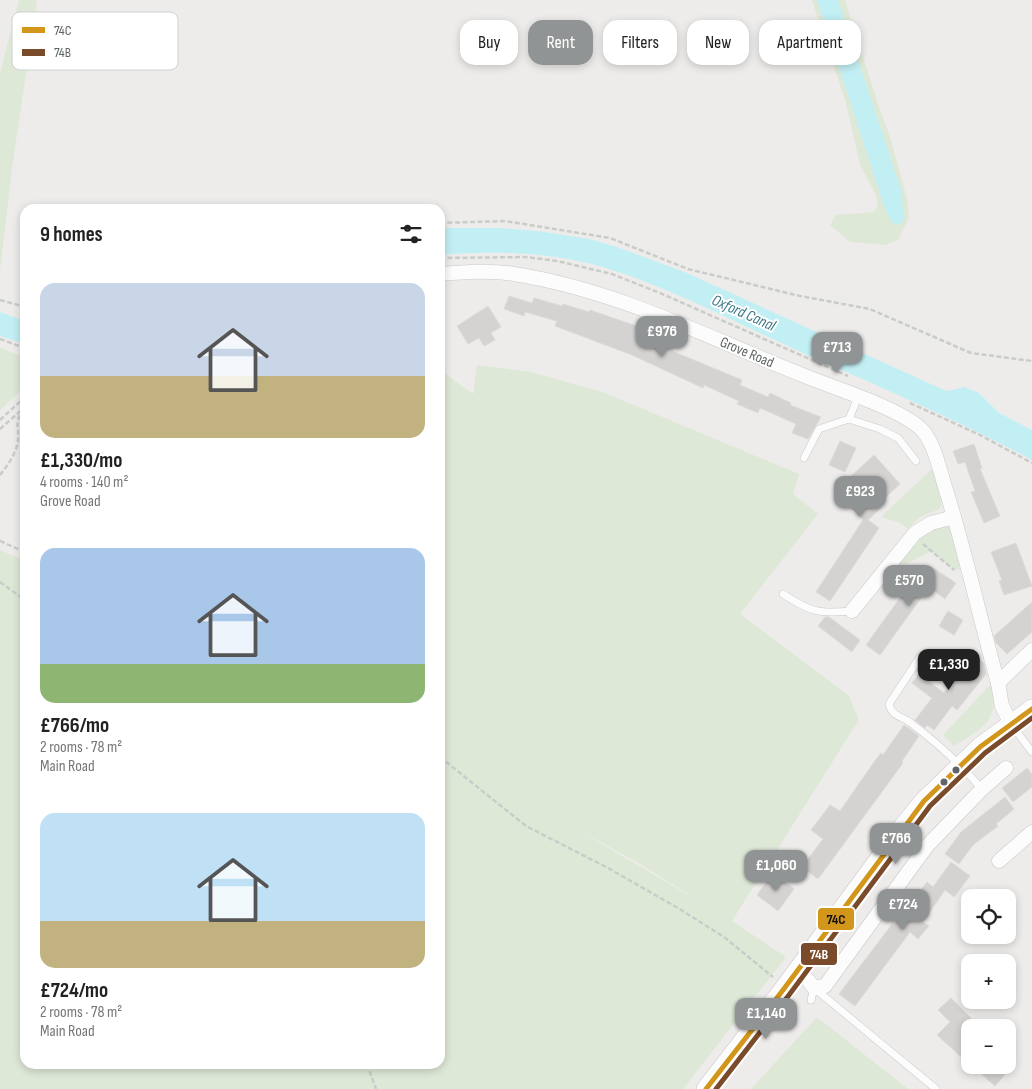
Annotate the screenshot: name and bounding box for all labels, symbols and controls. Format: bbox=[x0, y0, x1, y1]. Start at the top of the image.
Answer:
legend bbox=[12, 12, 178, 70]
chip: Buy bbox=[460, 20, 518, 65]
chip: Rent bbox=[528, 20, 593, 65]
chip: Filters bbox=[603, 20, 677, 65]
chip: New bbox=[687, 20, 749, 65]
chip: Apartment bbox=[759, 20, 861, 65]
text: 74C bbox=[54, 22, 72, 39]
text: 74B bbox=[54, 44, 71, 61]
icon: filters bbox=[397, 220, 425, 248]
text: 9 homes bbox=[40, 222, 103, 247]
water label: Oxford Canal bbox=[709, 291, 779, 336]
icon: home bbox=[188, 315, 278, 405]
pin: £976 bbox=[632, 316, 692, 358]
text: £976 bbox=[647, 322, 677, 341]
pin: £713 bbox=[807, 332, 867, 374]
street label: Grove Road bbox=[717, 333, 777, 372]
text: £713 bbox=[823, 338, 851, 357]
text: £1,330/mo bbox=[40, 448, 122, 473]
text: 4 rooms · 140 m² bbox=[40, 473, 128, 492]
pin: £923 bbox=[830, 476, 890, 518]
text: £923 bbox=[845, 482, 875, 501]
text: Grove Road bbox=[40, 492, 101, 511]
pin: £570 bbox=[879, 564, 939, 607]
text: £570 bbox=[894, 571, 924, 590]
icon: home bbox=[188, 580, 278, 670]
pin: £1,330 bbox=[908, 648, 990, 691]
text: £1,330 bbox=[929, 655, 969, 674]
text: £766/mo bbox=[40, 713, 109, 738]
text: 2 rooms · 78 m² bbox=[40, 738, 122, 757]
text: Main Road bbox=[40, 757, 95, 776]
unlabelled marker bbox=[951, 765, 961, 775]
unlabelled marker bbox=[939, 777, 949, 787]
pin: £766 bbox=[866, 822, 926, 865]
text: £766 bbox=[881, 829, 911, 848]
icon: home bbox=[188, 845, 278, 935]
pin: £1,060 bbox=[735, 850, 817, 892]
text: £1,060 bbox=[755, 856, 797, 875]
pin: £724 bbox=[873, 888, 933, 931]
map controls bbox=[961, 889, 1016, 1074]
button: locate bbox=[961, 889, 1016, 944]
text: £724 bbox=[888, 895, 918, 914]
line badge: 74C bbox=[817, 907, 855, 931]
text: 74C bbox=[827, 911, 846, 928]
line badge: 74B bbox=[800, 942, 838, 966]
text: 74B bbox=[810, 946, 829, 963]
button: + bbox=[961, 954, 1016, 1009]
text: £724/mo bbox=[40, 978, 108, 1003]
pin: £1,140 bbox=[725, 998, 807, 1040]
text: 2 rooms · 78 m² bbox=[40, 1003, 122, 1022]
text: £1,140 bbox=[746, 1004, 786, 1023]
button: − bbox=[961, 1019, 1016, 1074]
text: Main Road bbox=[40, 1022, 95, 1041]

